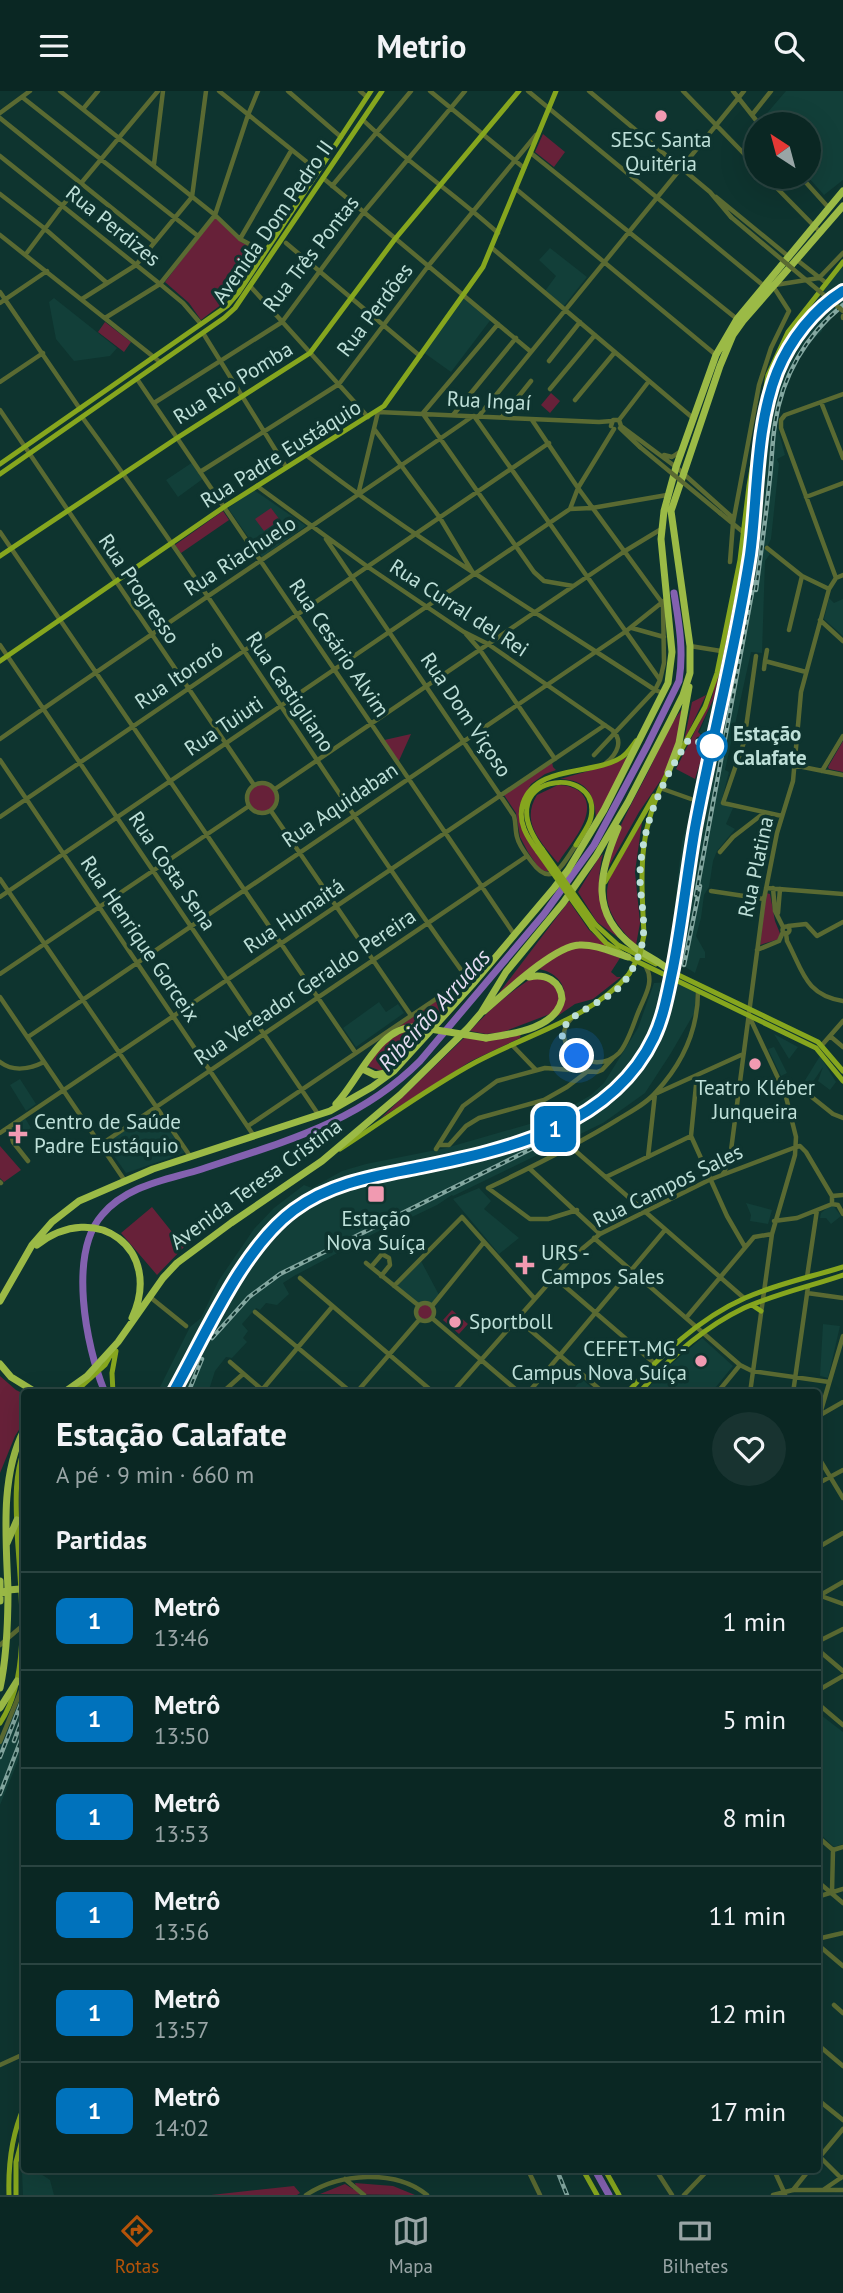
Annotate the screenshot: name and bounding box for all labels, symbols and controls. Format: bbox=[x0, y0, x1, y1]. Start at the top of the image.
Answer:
text: Metrio bbox=[376, 25, 467, 67]
icon: menu bbox=[35, 27, 73, 65]
icon: search bbox=[770, 27, 808, 65]
marker: SESC Santa Quitéria bbox=[653, 108, 669, 124]
north arrow bbox=[744, 112, 821, 189]
map controls bbox=[744, 112, 821, 189]
place label: SESC Santa Quitéria bbox=[611, 126, 711, 177]
street label: Avenida Dom Pedro II bbox=[206, 135, 339, 309]
street label: Rua Perdizes bbox=[61, 179, 166, 272]
street label: Rua Três Pontas bbox=[257, 190, 365, 317]
street label: Rua Perdões bbox=[331, 257, 419, 362]
street label: Rua Rio Pomba bbox=[168, 335, 297, 430]
street label: Rua Ingaí bbox=[446, 385, 532, 416]
street label: Rua Padre Eustáquio bbox=[195, 393, 366, 514]
street label: Rua Riachuelo bbox=[178, 509, 301, 602]
street label: Rua Progresso bbox=[93, 529, 186, 649]
street label: Rua Curral del Rei bbox=[385, 553, 534, 663]
street label: Rua Cesário Alvim bbox=[283, 573, 396, 722]
street label: Rua Castigliano bbox=[240, 626, 341, 757]
street label: Rua Itororó bbox=[129, 636, 228, 715]
street label: Rua Dom Viçoso bbox=[415, 647, 518, 782]
street label: Rua Tuiuti bbox=[179, 689, 268, 762]
place label: Estação Calafate bbox=[733, 720, 807, 771]
marker: Estação Calafate bbox=[697, 731, 727, 761]
street label: Rua Aquidaban bbox=[277, 756, 403, 853]
street label: Rua Costa Sena bbox=[123, 806, 222, 935]
street label: Rua Platina bbox=[732, 814, 779, 920]
street label: Rua Henrique Gorceix bbox=[75, 850, 206, 1027]
street label: Rua Humaitá bbox=[238, 872, 349, 959]
street label: Rua Vereador Geraldo Pereira bbox=[189, 902, 421, 1071]
water label: Ribeirão Arrudas bbox=[371, 942, 497, 1077]
your location bbox=[559, 1038, 594, 1073]
marker: Teatro Kléber Junqueira bbox=[747, 1056, 763, 1072]
place label: Teatro Kléber Junqueira bbox=[695, 1074, 815, 1125]
line badge: 1 bbox=[532, 1106, 578, 1152]
place label: Centro de Saúde Padre Eustáquio bbox=[34, 1108, 181, 1159]
street label: Avenida Teresa Cristina bbox=[164, 1112, 347, 1255]
text: 1 bbox=[548, 1113, 562, 1144]
marker: Centro de Saúde Padre Eustáquio bbox=[8, 1124, 28, 1144]
street label: Rua Campos Sales bbox=[589, 1138, 747, 1233]
marker: Estação Nova Suíça bbox=[366, 1184, 386, 1204]
place label: Estação Nova Suíça bbox=[326, 1205, 426, 1256]
place label: URS - Campos Sales bbox=[541, 1239, 664, 1290]
marker: URS - Campos Sales bbox=[515, 1255, 535, 1275]
place label: Sportboll bbox=[469, 1308, 553, 1335]
marker: Sportboll bbox=[447, 1314, 463, 1330]
place label: CEFET-MG - Campus Nova Suíça bbox=[512, 1335, 687, 1386]
marker: CEFET-MG - Campus Nova Suíça bbox=[693, 1353, 709, 1369]
text: Estação Calafate bbox=[56, 1412, 287, 1455]
button: heart bbox=[712, 1412, 786, 1486]
text: A pé · 9 min · 660 m bbox=[56, 1460, 254, 1489]
text: Partidas bbox=[56, 1523, 147, 1556]
text: Metrô bbox=[154, 1590, 220, 1623]
text: 1 bbox=[88, 1605, 101, 1636]
text: 1 min bbox=[723, 1605, 786, 1638]
text: 13:46 bbox=[154, 1623, 209, 1652]
text: Metrô bbox=[154, 1688, 220, 1721]
text: 1 bbox=[88, 1703, 101, 1734]
text: 5 min bbox=[723, 1703, 786, 1736]
text: 13:50 bbox=[154, 1721, 209, 1750]
text: Metrô bbox=[154, 1786, 220, 1819]
text: 1 bbox=[88, 1801, 101, 1832]
text: 8 min bbox=[723, 1801, 786, 1834]
text: 13:53 bbox=[154, 1819, 209, 1848]
text: Metrô bbox=[154, 1884, 220, 1917]
text: 1 bbox=[88, 1899, 101, 1930]
text: 11 min bbox=[708, 1899, 786, 1932]
text: 13:56 bbox=[154, 1917, 209, 1946]
text: Metrô bbox=[154, 1982, 220, 2015]
text: 1 bbox=[88, 1997, 101, 2028]
text: 12 min bbox=[708, 1997, 786, 2030]
text: 13:57 bbox=[154, 2015, 209, 2044]
text: Metrô bbox=[154, 2080, 220, 2113]
text: 1 bbox=[88, 2095, 101, 2126]
text: 17 min bbox=[710, 2095, 786, 2128]
text: 14:02 bbox=[154, 2113, 209, 2142]
tab: Rotas bbox=[115, 2212, 159, 2278]
tab: Mapa bbox=[389, 2212, 433, 2278]
tab: Bilhetes bbox=[663, 2212, 728, 2278]

